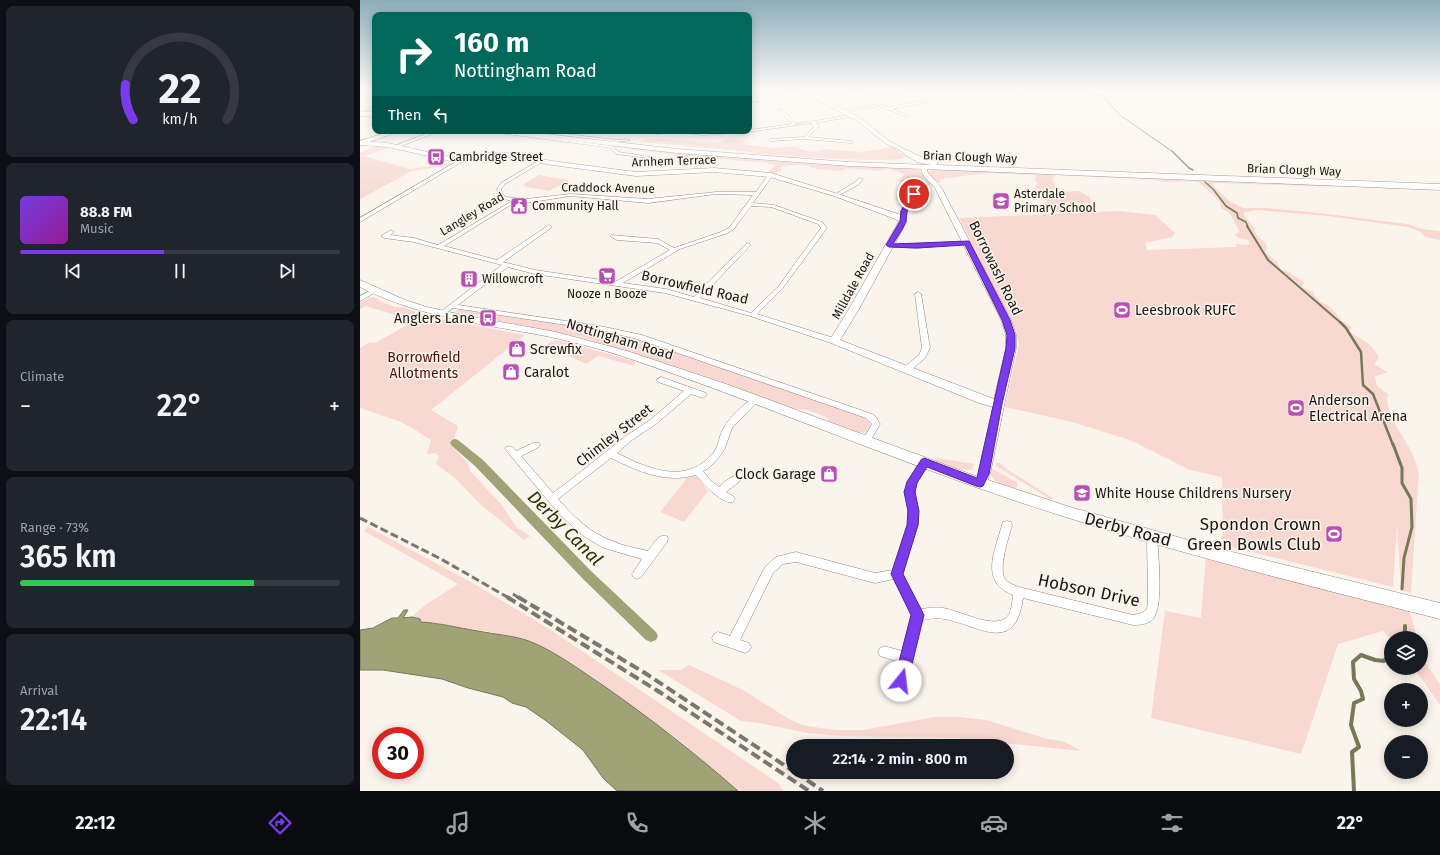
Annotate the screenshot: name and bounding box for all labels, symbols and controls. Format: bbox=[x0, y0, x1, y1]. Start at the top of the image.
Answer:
text: 160 m bbox=[454, 26, 529, 59]
icon: right bbox=[388, 28, 440, 80]
text: Nottingham Road bbox=[454, 60, 597, 82]
text: 22 bbox=[158, 63, 202, 113]
icon: left bbox=[430, 104, 452, 126]
text: Then bbox=[388, 106, 422, 124]
text: km/h bbox=[162, 110, 198, 127]
bus stop icon: Cambridge Street bbox=[426, 147, 446, 167]
street label: Brian Clough Way bbox=[923, 148, 1017, 166]
place label: Cambridge Street bbox=[449, 150, 544, 164]
street label: Arnhem Terrace bbox=[631, 153, 717, 169]
street label: Brian Clough Way bbox=[1247, 161, 1341, 179]
pin bbox=[897, 177, 931, 211]
street label: Craddock Avenue bbox=[561, 180, 655, 196]
icon: arrive bbox=[903, 183, 925, 205]
place label: Asterdale Primary School bbox=[1014, 187, 1097, 215]
street label: Langley Road bbox=[437, 189, 507, 239]
school or university icon: Asterdale Primary School bbox=[991, 191, 1011, 211]
public building icon: Community Hall bbox=[509, 196, 529, 216]
place label: Community Hall bbox=[532, 199, 619, 213]
text: 88.8 FM bbox=[80, 203, 132, 221]
street label: Borrowash Road bbox=[965, 218, 1026, 318]
text: Music bbox=[80, 221, 114, 236]
street label: Milldale Road bbox=[829, 250, 877, 322]
icon: previous bbox=[62, 260, 84, 282]
icon: pause bbox=[169, 260, 191, 282]
icon: next bbox=[276, 260, 298, 282]
supermarket icon: Nooze n Booze bbox=[597, 266, 617, 286]
street label: Borrowfield Road bbox=[640, 267, 750, 308]
building icon: Willowcroft bbox=[459, 269, 479, 289]
place label: Willowcroft bbox=[482, 272, 544, 286]
place label: Nooze n Booze bbox=[567, 287, 647, 301]
sports icon: Leesbrook RUFC bbox=[1112, 300, 1132, 320]
place label: Leesbrook RUFC bbox=[1135, 302, 1236, 319]
bus stop icon: Anglers Lane bbox=[478, 308, 498, 328]
place label: Anglers Lane bbox=[394, 310, 475, 327]
street label: Nottingham Road bbox=[564, 315, 675, 364]
shop icon: Screwfix bbox=[507, 339, 527, 359]
place label: Screwfix bbox=[530, 341, 582, 358]
park label: Borrowfield Allotments bbox=[387, 349, 461, 382]
shop icon: Caralot bbox=[501, 362, 521, 382]
place label: Caralot bbox=[524, 364, 570, 381]
text: Climate bbox=[20, 369, 64, 384]
text: 22° bbox=[157, 388, 203, 424]
place label: Anderson Electrical Arena bbox=[1309, 392, 1407, 425]
text: − bbox=[20, 393, 31, 420]
text: + bbox=[329, 393, 340, 420]
sports icon: Anderson Electrical Arena bbox=[1286, 398, 1306, 418]
street label: Chimley Street bbox=[573, 400, 657, 470]
shop icon: Clock Garage bbox=[819, 464, 839, 484]
place label: Clock Garage bbox=[735, 466, 816, 483]
school or university icon: White House Childrens Nursery bbox=[1072, 483, 1092, 503]
place label: White House Childrens Nursery bbox=[1095, 485, 1291, 502]
water label: Derby Canal bbox=[523, 486, 607, 570]
street label: Derby Road bbox=[1082, 508, 1174, 551]
place label: Spondon Crown Green Bowls Club bbox=[1187, 514, 1321, 555]
text: Range · 73% bbox=[20, 520, 89, 535]
sports icon: Spondon Crown Green Bowls Club bbox=[1324, 524, 1344, 544]
text: 365 km bbox=[20, 539, 117, 575]
street label: Hobson Drive bbox=[1036, 569, 1142, 612]
map controls bbox=[1384, 631, 1428, 779]
button: layers bbox=[1384, 631, 1428, 675]
position arrow bbox=[880, 660, 922, 702]
text: Arrival bbox=[20, 683, 58, 698]
button: + bbox=[1384, 683, 1428, 727]
text: 22:14 bbox=[20, 702, 87, 738]
speed limit sign: 30 bbox=[372, 727, 424, 779]
button: − bbox=[1384, 735, 1428, 779]
text: 22:14 · 2 min · 800 m bbox=[833, 750, 967, 768]
icon: directions bbox=[266, 809, 294, 837]
icon: music bbox=[444, 809, 472, 837]
icon: phone bbox=[623, 809, 651, 837]
icon: climate bbox=[801, 809, 829, 837]
icon: car bbox=[980, 809, 1008, 837]
icon: filters bbox=[1158, 809, 1186, 837]
text: 22:12 bbox=[75, 812, 115, 834]
text: 22° bbox=[1337, 812, 1365, 834]

